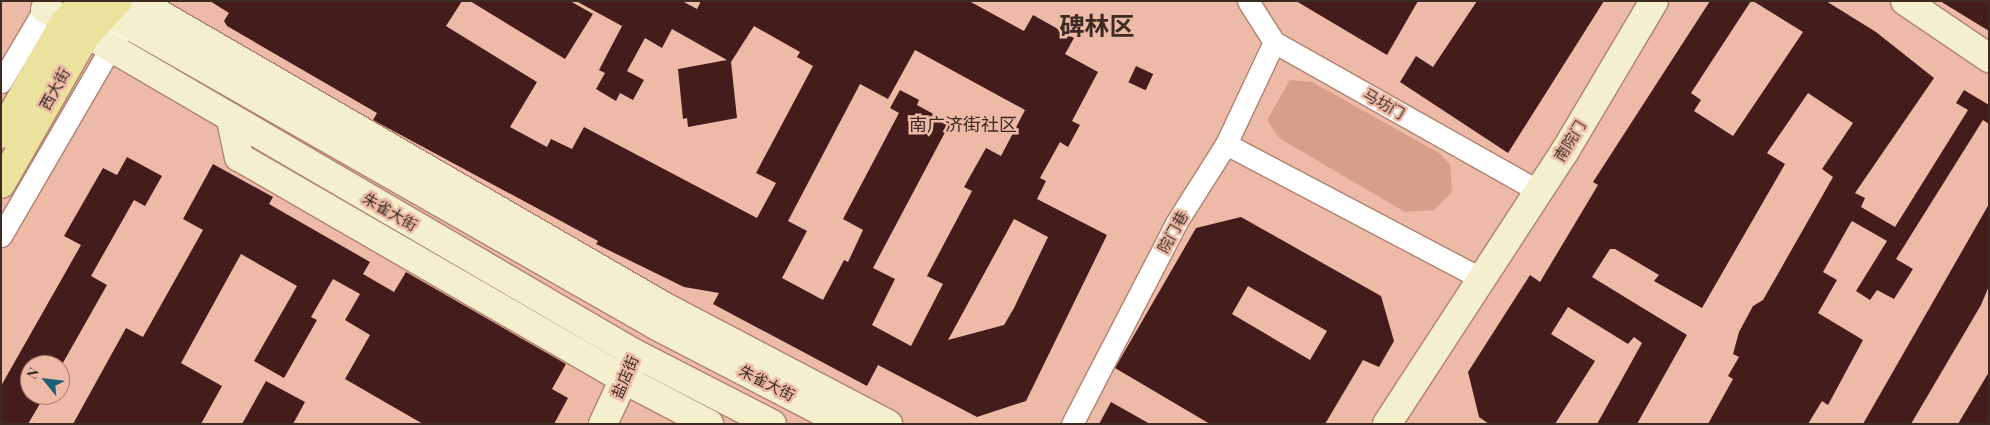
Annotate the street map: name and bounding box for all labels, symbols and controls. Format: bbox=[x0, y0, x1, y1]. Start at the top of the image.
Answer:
district label: 碑林区 bbox=[1060, 10, 1134, 40]
street label: 西大街 bbox=[36, 65, 74, 113]
street label: 马坊门 bbox=[1360, 85, 1408, 123]
district label: 南广济街社区 bbox=[909, 113, 1017, 135]
street label: 南院门 bbox=[1550, 117, 1590, 165]
street label: 朱雀大街 bbox=[360, 189, 420, 235]
street label: 院门巷 bbox=[1154, 208, 1192, 256]
street label: 盐店街 bbox=[608, 353, 642, 401]
north arrow bbox=[20, 355, 70, 405]
street label: 朱雀大街 bbox=[736, 361, 798, 405]
text: N bbox=[22, 364, 43, 382]

